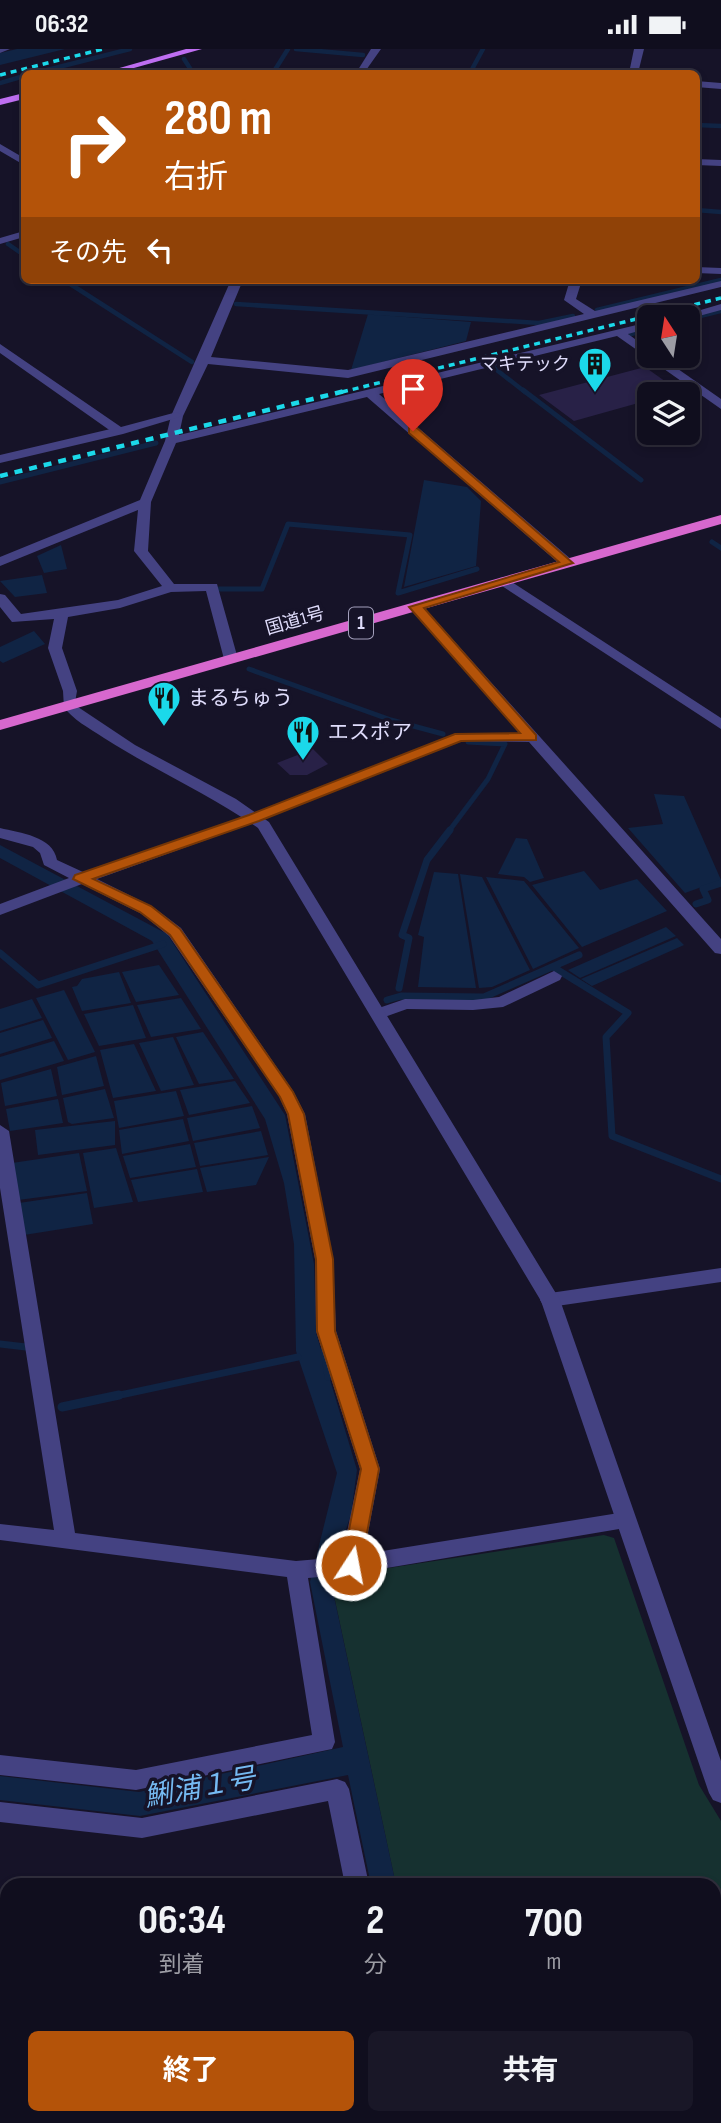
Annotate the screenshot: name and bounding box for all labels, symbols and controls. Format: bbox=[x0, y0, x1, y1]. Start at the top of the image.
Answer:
text: 06:32 bbox=[35, 9, 88, 40]
text: 280 m bbox=[164, 90, 272, 149]
icon: right bbox=[49, 98, 140, 189]
text: 右折 bbox=[164, 158, 228, 197]
icon: left bbox=[141, 231, 179, 269]
text: その先 bbox=[49, 238, 127, 269]
north arrow bbox=[637, 305, 700, 367]
map controls bbox=[637, 305, 700, 445]
building icon: マキテック bbox=[576, 345, 614, 394]
place label: マキテック bbox=[480, 354, 570, 375]
pin bbox=[383, 359, 443, 431]
icon: arrive bbox=[394, 370, 432, 408]
button: layers bbox=[637, 382, 700, 445]
street label: 国道1号 bbox=[263, 603, 327, 639]
road number: 1 bbox=[349, 607, 373, 639]
restaurant icon: まるちゅう bbox=[145, 679, 183, 728]
place label: まるちゅう bbox=[188, 686, 293, 711]
restaurant icon: エスポア bbox=[284, 713, 322, 762]
place label: エスポア bbox=[328, 720, 412, 745]
position arrow bbox=[314, 1528, 388, 1602]
water label: 鯏浦１号 bbox=[142, 1762, 260, 1814]
text: 06:34 bbox=[138, 1895, 226, 1946]
text: 2 bbox=[366, 1895, 384, 1946]
text: 700 bbox=[525, 1898, 583, 1949]
text: m bbox=[546, 1948, 561, 1976]
text: 到着 bbox=[159, 1951, 205, 1979]
text: 分 bbox=[364, 1951, 387, 1979]
button: 終了 bbox=[28, 2031, 354, 2111]
button: 共有 bbox=[368, 2031, 693, 2111]

